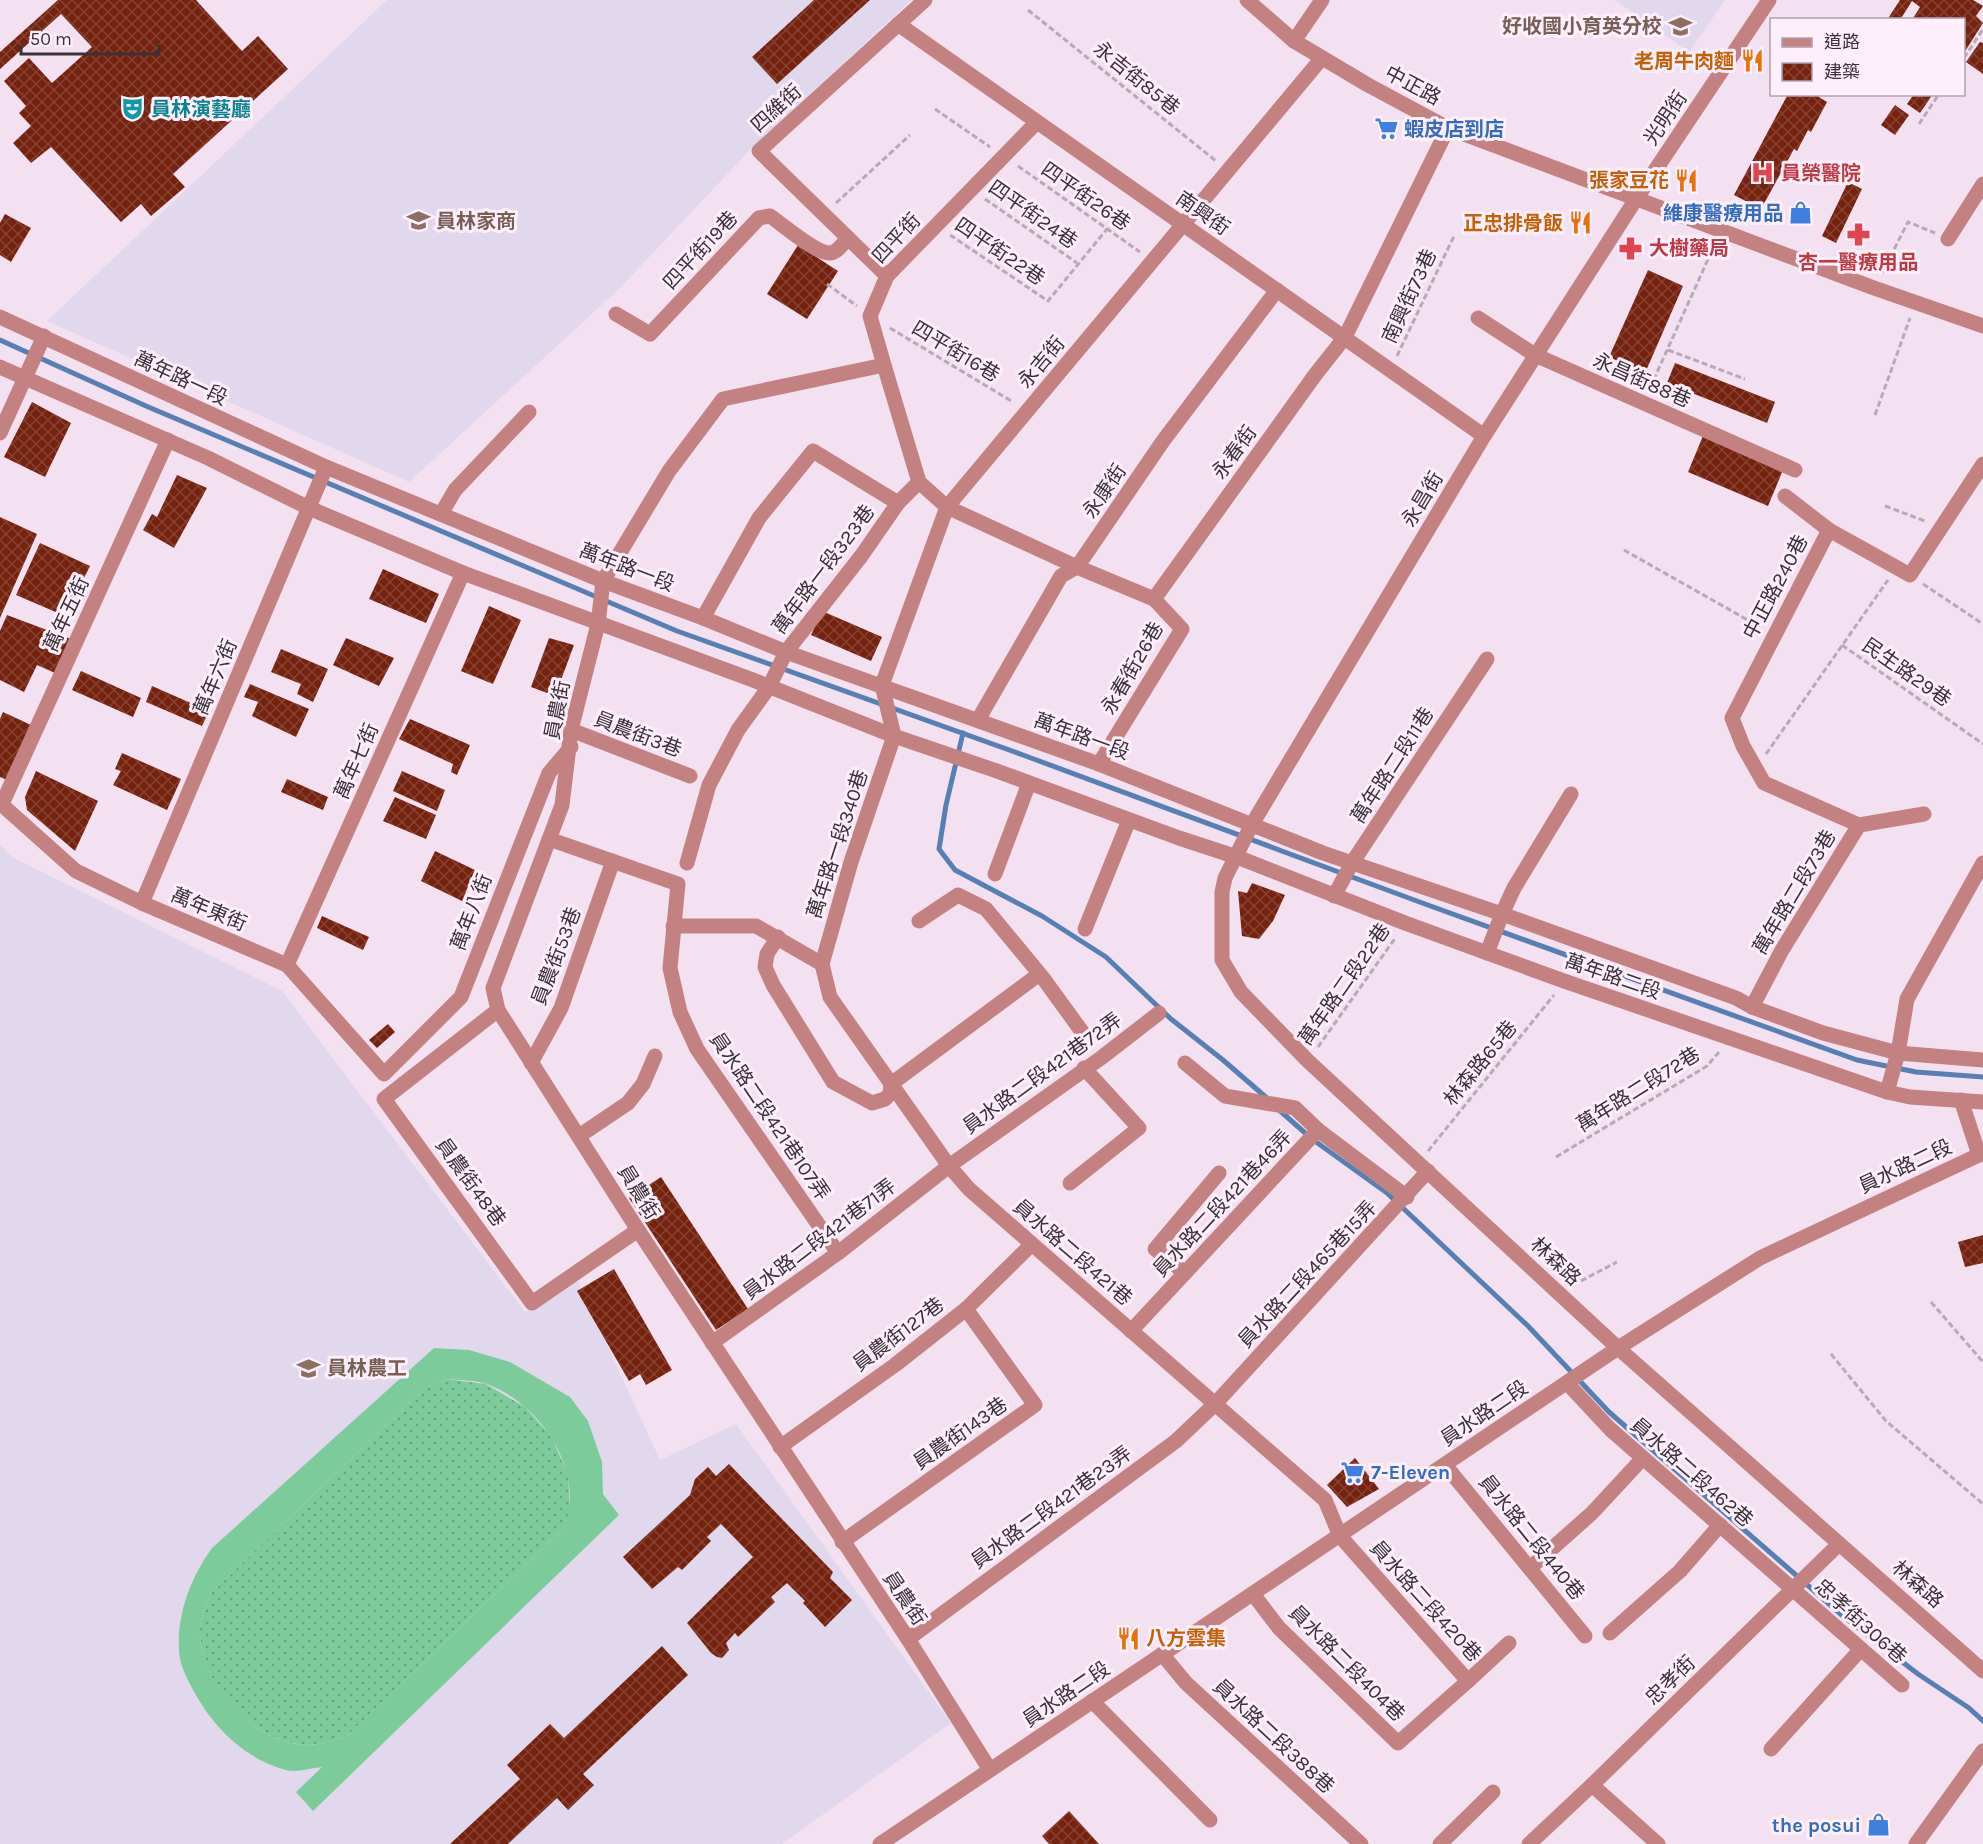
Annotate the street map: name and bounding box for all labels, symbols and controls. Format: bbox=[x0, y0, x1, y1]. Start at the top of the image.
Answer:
school or university icon: 好收國小育英分校 bbox=[1667, 13, 1693, 39]
place label: 好收國小育英分校 bbox=[1502, 15, 1662, 38]
scale bar bbox=[21, 18, 159, 56]
legend bbox=[1770, 18, 1965, 96]
text: 50 m bbox=[30, 28, 72, 50]
text: 道路 bbox=[1824, 31, 1860, 53]
street label: 永吉街85巷 bbox=[1089, 37, 1184, 120]
restaurant icon: 老周牛肉麵 bbox=[1739, 48, 1765, 74]
place label: 老周牛肉麵 bbox=[1634, 50, 1734, 73]
street label: 中正路 bbox=[1381, 61, 1445, 110]
text: 建築 bbox=[1824, 61, 1860, 83]
street label: 四維街 bbox=[746, 80, 806, 137]
street label: 光明街 bbox=[1639, 87, 1692, 150]
theatre icon: 員林演藝廳 bbox=[120, 96, 146, 122]
place label: 員林演藝廳 bbox=[151, 98, 251, 121]
supermarket icon: 蝦皮店到店 bbox=[1373, 116, 1399, 142]
place label: 蝦皮店到店 bbox=[1404, 118, 1504, 141]
street label: 四平街26巷 bbox=[1037, 157, 1135, 235]
hospital icon: 員榮醫院 bbox=[1750, 160, 1776, 186]
place label: 員榮醫院 bbox=[1781, 162, 1861, 185]
restaurant icon: 張家豆花 bbox=[1674, 167, 1700, 193]
place label: 張家豆花 bbox=[1589, 169, 1669, 192]
street label: 四平街24巷 bbox=[984, 176, 1081, 253]
street label: 南興街 bbox=[1172, 187, 1234, 240]
shop icon: 維康醫療用品 bbox=[1788, 200, 1814, 226]
place label: 維康醫療用品 bbox=[1663, 202, 1783, 225]
street label: 四平街19巷 bbox=[658, 207, 742, 294]
school or university icon: 員林家商 bbox=[405, 208, 431, 234]
street label: 四平街 bbox=[867, 209, 925, 268]
place label: 員林家商 bbox=[436, 210, 516, 233]
restaurant icon: 正忠排骨飯 bbox=[1568, 210, 1594, 236]
place label: 正忠排骨飯 bbox=[1463, 212, 1563, 235]
street label: 四平街22巷 bbox=[951, 213, 1049, 290]
pharmacy icon: 杏一醫療用品 bbox=[1845, 222, 1871, 248]
pharmacy icon: 大樹藥局 bbox=[1618, 235, 1644, 261]
place label: 大樹藥局 bbox=[1649, 237, 1729, 260]
street label: 南興街73巷 bbox=[1378, 245, 1441, 347]
place label: 杏一醫療用品 bbox=[1798, 251, 1918, 274]
street label: 四平街16巷 bbox=[908, 316, 1004, 387]
street label: 永吉街 bbox=[1013, 332, 1069, 393]
street label: 萬年路一段 bbox=[131, 347, 231, 410]
street label: 永昌街88巷 bbox=[1589, 349, 1694, 412]
street label: 永春街 bbox=[1207, 421, 1261, 483]
street label: 永康街 bbox=[1078, 460, 1131, 523]
street label: 永昌街 bbox=[1397, 468, 1448, 531]
street label: 萬年路一段323巷 bbox=[768, 500, 879, 638]
street label: 中正路240巷 bbox=[1738, 531, 1813, 643]
street label: 萬年路一段 bbox=[576, 539, 678, 596]
street label: 萬年五街 bbox=[39, 573, 94, 655]
street label: 永春街26巷 bbox=[1097, 618, 1168, 719]
street label: 民生路29巷 bbox=[1858, 633, 1956, 711]
street label: 萬年六街 bbox=[189, 636, 242, 719]
street label: 員農街 bbox=[540, 678, 575, 742]
street label: 萬年路二段11巷 bbox=[1346, 703, 1438, 827]
street label: 員農街3巷 bbox=[591, 707, 685, 762]
street label: 萬年路一段 bbox=[1031, 709, 1133, 764]
street label: 萬年七街 bbox=[330, 720, 383, 802]
street label: 萬年路一段340巷 bbox=[803, 767, 872, 921]
street label: 萬年路二段73巷 bbox=[1748, 826, 1841, 959]
street label: 萬年八街 bbox=[446, 871, 497, 954]
street label: 萬年東街 bbox=[167, 883, 250, 936]
street label: 員農街53巷 bbox=[527, 904, 586, 1008]
street label: 萬年路二段22巷 bbox=[1294, 919, 1395, 1050]
street label: 萬年路二段 bbox=[1562, 949, 1664, 1004]
street label: 員水路二段421巷72弄 bbox=[959, 1008, 1126, 1139]
street label: 林森路65巷 bbox=[1439, 1016, 1522, 1110]
street label: 員水路二段421巷107弄 bbox=[705, 1028, 834, 1204]
street label: 萬年路二段72巷 bbox=[1572, 1042, 1704, 1137]
street label: 員水路二段421巷46弄 bbox=[1148, 1125, 1296, 1281]
street label: 員農街48巷 bbox=[431, 1134, 510, 1231]
street label: 員水路二段 bbox=[1855, 1135, 1955, 1198]
street label: 員農街 bbox=[613, 1161, 664, 1224]
street label: 員水路二段421巷71弄 bbox=[738, 1174, 900, 1304]
street label: 員水路二段421巷 bbox=[1009, 1195, 1137, 1310]
street label: 員水路二段465巷15弄 bbox=[1234, 1196, 1381, 1352]
street label: 林森路 bbox=[1526, 1232, 1585, 1290]
street label: 員農街127巷 bbox=[848, 1293, 948, 1376]
school or university icon: 員林農工 bbox=[296, 1355, 322, 1381]
place label: 員林農工 bbox=[327, 1357, 407, 1380]
street label: 員水路二段 bbox=[1436, 1376, 1532, 1451]
street label: 員農街143巷 bbox=[909, 1393, 1012, 1474]
street label: 員水路二段462巷 bbox=[1626, 1413, 1757, 1532]
street label: 員水路二段421巷23弄 bbox=[967, 1441, 1136, 1573]
supermarket icon: 7-Eleven bbox=[1340, 1459, 1366, 1485]
place label: 7-Eleven bbox=[1371, 1461, 1450, 1484]
street label: 員水路二段440巷 bbox=[1474, 1470, 1589, 1604]
street label: 員水路二段420巷 bbox=[1365, 1536, 1486, 1666]
street label: 林森路 bbox=[1887, 1556, 1948, 1613]
street label: 員農街 bbox=[878, 1567, 931, 1630]
street label: 忠孝街306巷 bbox=[1810, 1574, 1911, 1668]
street label: 員水路二段404巷 bbox=[1284, 1601, 1409, 1726]
restaurant icon: 八方雲集 bbox=[1115, 1625, 1141, 1651]
place label: 八方雲集 bbox=[1146, 1627, 1226, 1650]
street label: 忠孝街 bbox=[1641, 1651, 1700, 1709]
street label: 員水路二段 bbox=[1018, 1657, 1114, 1732]
street label: 員水路二段388巷 bbox=[1209, 1675, 1339, 1798]
shop icon: the posui bbox=[1866, 1812, 1892, 1838]
place label: the posui bbox=[1772, 1814, 1861, 1837]

